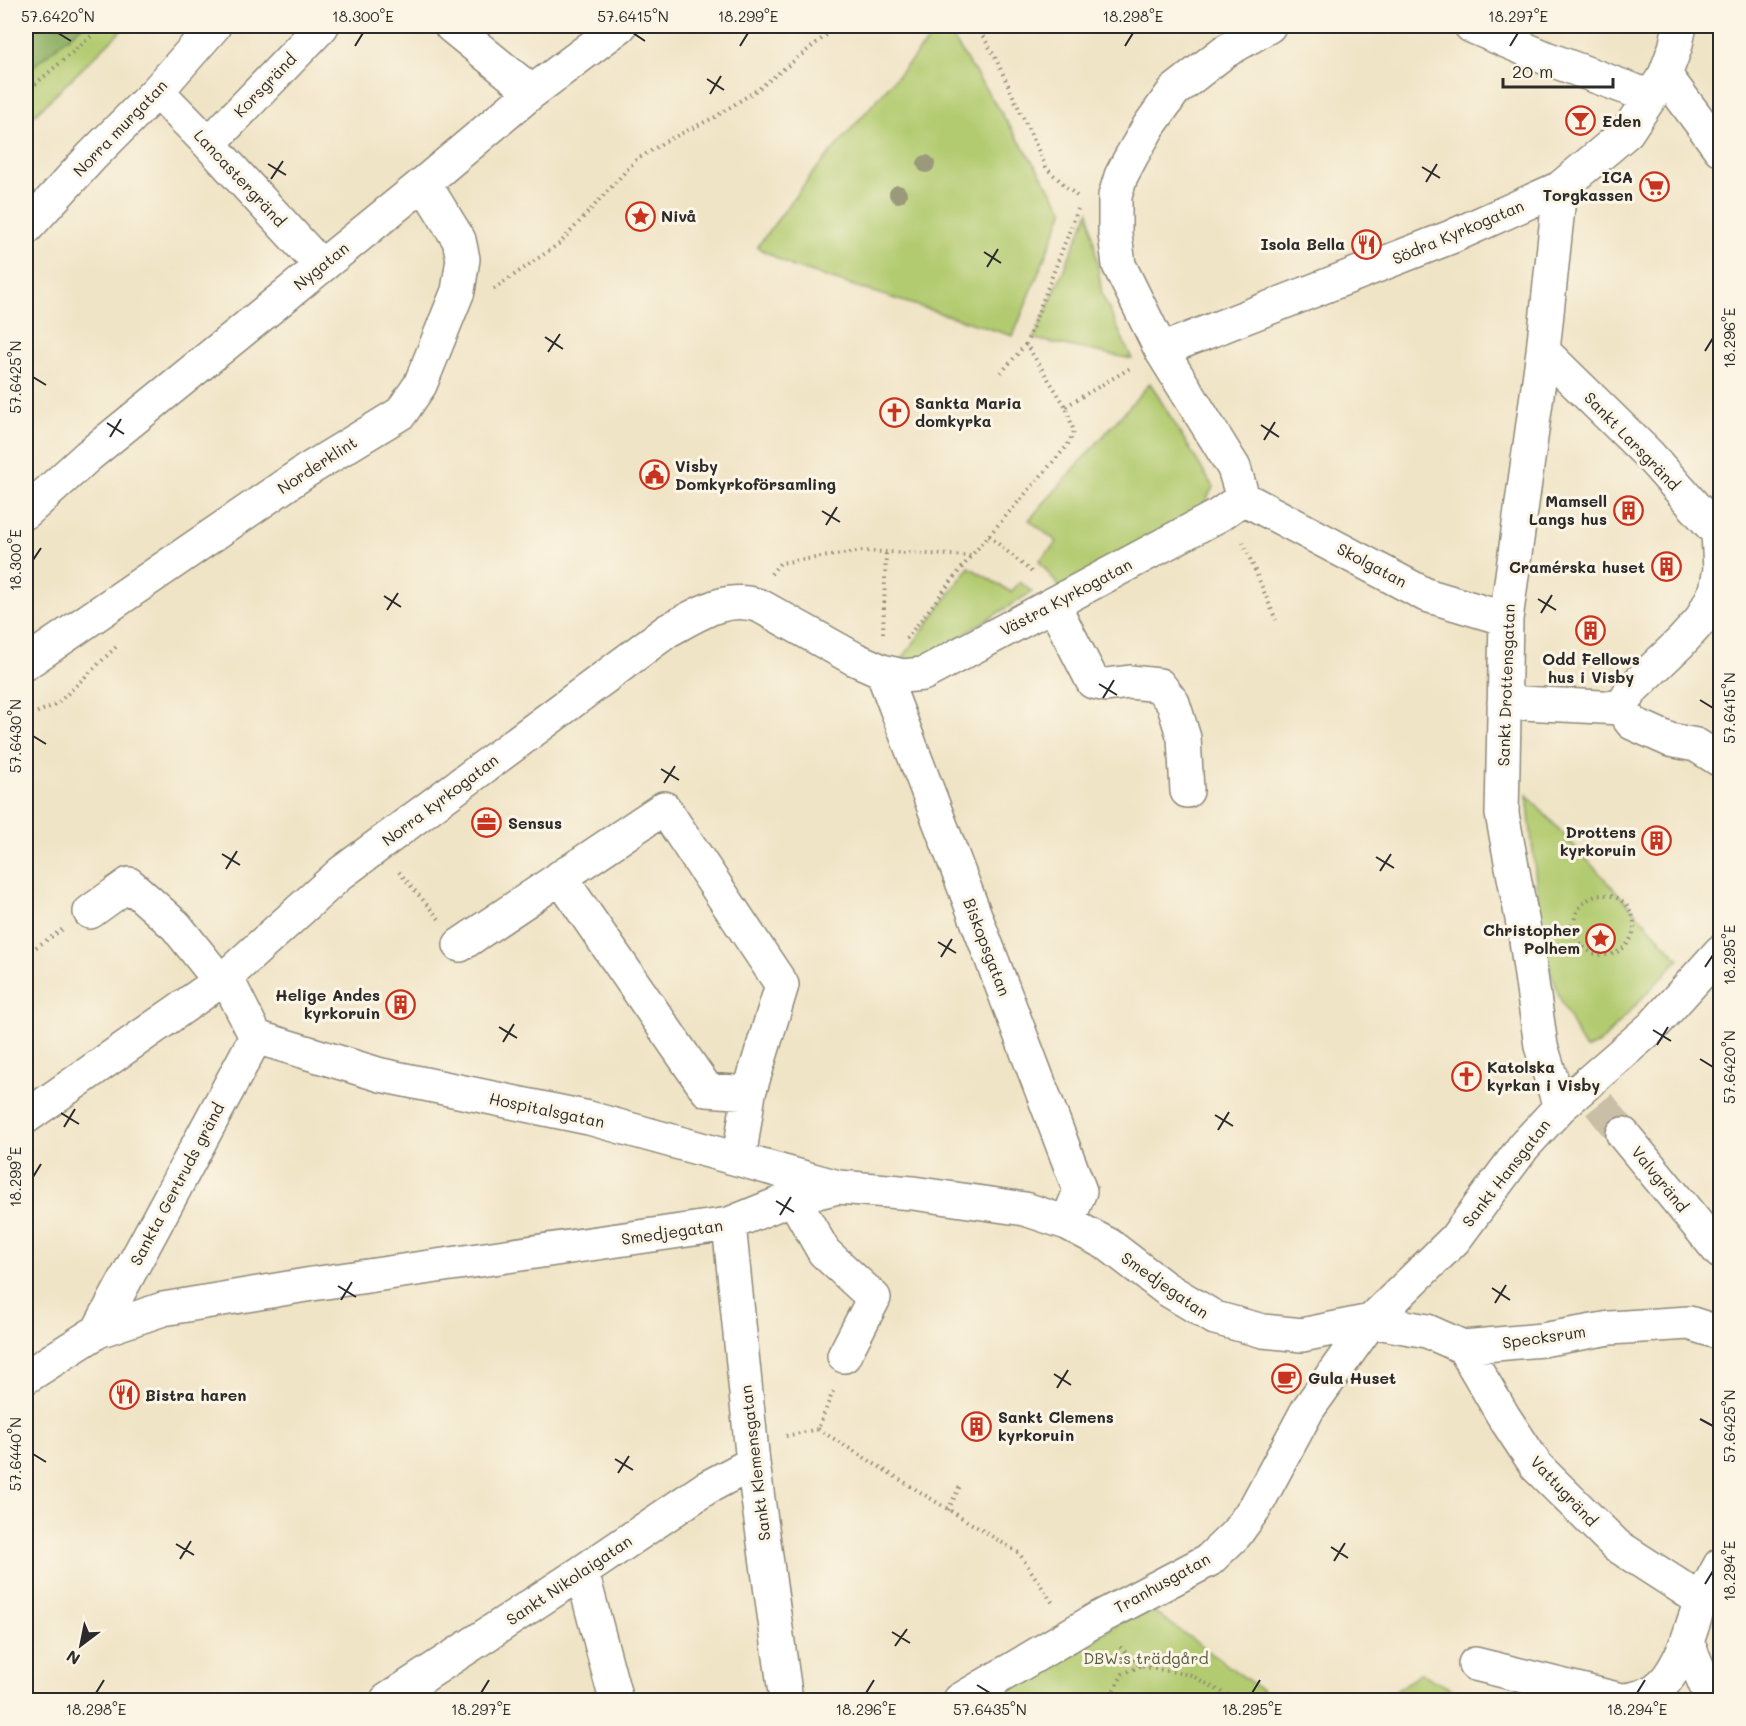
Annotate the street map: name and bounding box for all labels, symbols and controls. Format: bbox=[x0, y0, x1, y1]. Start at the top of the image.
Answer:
text: 57.6420°N bbox=[21, 6, 95, 26]
text: 18.300°E bbox=[332, 6, 394, 26]
text: 57.6415°N bbox=[597, 6, 669, 26]
text: 18.299°E bbox=[718, 6, 779, 26]
text: 18.298°E bbox=[1103, 6, 1164, 26]
text: 18.297°E bbox=[1488, 6, 1548, 26]
street label: Korsgränd bbox=[229, 48, 300, 121]
scale bar bbox=[1503, 51, 1612, 89]
text: 20 m bbox=[1512, 59, 1553, 83]
street label: Norra murgatan bbox=[68, 75, 171, 181]
bar icon: Eden bbox=[1565, 105, 1597, 137]
place label: Eden bbox=[1602, 110, 1641, 131]
street label: Lancastergränd bbox=[190, 125, 291, 231]
place label: ICA Torgkassen bbox=[1543, 166, 1633, 205]
supermarket icon: ICA Torgkassen bbox=[1638, 170, 1670, 202]
street label: Södra Kyrkogatan bbox=[1389, 194, 1527, 269]
place icon: Nivå bbox=[624, 200, 656, 232]
place label: Nivå bbox=[661, 205, 697, 226]
restaurant icon: Isola Bella bbox=[1350, 228, 1382, 260]
place label: Isola Bella bbox=[1260, 233, 1345, 254]
street label: Nygatan bbox=[289, 237, 353, 294]
text: 18.296°E bbox=[1719, 307, 1739, 368]
text: 57.6425°N bbox=[5, 340, 25, 414]
street label: Sankt Larsgränd bbox=[1580, 387, 1685, 494]
place label: Sankta Maria domkyrka bbox=[915, 392, 1022, 431]
church icon: Sankta Maria domkyrka bbox=[878, 396, 910, 428]
street label: Norderklint bbox=[273, 431, 360, 498]
place label: Visby Domkyrkoförsamling bbox=[675, 455, 836, 494]
public building icon: Visby Domkyrkoförsamling bbox=[638, 459, 670, 491]
place label: Mamsell Langs hus bbox=[1529, 490, 1607, 529]
building icon: Mamsell Langs hus bbox=[1612, 494, 1644, 526]
text: 18.300°E bbox=[5, 529, 25, 591]
street label: Skolgatan bbox=[1334, 537, 1411, 592]
building icon: Cramérska huset bbox=[1650, 551, 1682, 583]
street label: Västra Kyrkogatan bbox=[996, 553, 1135, 640]
place label: Cramérska huset bbox=[1509, 556, 1645, 577]
street label: Sankt Drottensgatan bbox=[1492, 603, 1519, 767]
building icon: Odd Fellows hus i Visby bbox=[1575, 615, 1607, 647]
place label: Odd Fellows hus i Visby bbox=[1542, 648, 1640, 687]
text: 57.6415°N bbox=[1719, 672, 1739, 744]
text: 57.6430°N bbox=[5, 699, 25, 773]
street label: Norra kyrkogatan bbox=[377, 749, 502, 850]
office icon: Sensus bbox=[471, 807, 503, 839]
place label: Sensus bbox=[508, 812, 562, 833]
place label: Drottens kyrkoruin bbox=[1560, 821, 1636, 860]
building icon: Drottens kyrkoruin bbox=[1641, 825, 1673, 857]
street label: Biskopsgatan bbox=[959, 895, 1016, 999]
place label: Christopher Polhem bbox=[1483, 919, 1580, 958]
place icon: Christopher Polhem bbox=[1585, 923, 1617, 955]
text: 18.295°E bbox=[1719, 924, 1739, 985]
place label: Helige Andes kyrkoruin bbox=[275, 984, 380, 1023]
building icon: Helige Andes kyrkoruin bbox=[385, 988, 417, 1020]
text: 57.6420°N bbox=[1719, 1030, 1739, 1104]
place label: Katolska kyrkan i Visby bbox=[1487, 1056, 1600, 1095]
church icon: Katolska kyrkan i Visby bbox=[1450, 1060, 1482, 1092]
street label: Hospitalsgatan bbox=[488, 1087, 607, 1132]
street label: Sankta Gertruds gränd bbox=[125, 1099, 228, 1269]
street label: Sankt Hansgatan bbox=[1457, 1114, 1554, 1231]
street label: Valvgränd bbox=[1627, 1141, 1693, 1216]
text: 18.299°E bbox=[5, 1146, 25, 1207]
street label: Smedjegatan bbox=[620, 1214, 724, 1249]
street label: Smedjegatan bbox=[1117, 1247, 1213, 1323]
street label: Specksrum bbox=[1501, 1320, 1587, 1353]
cafe icon: Gula Huset bbox=[1271, 1362, 1303, 1394]
place label: Gula Huset bbox=[1308, 1367, 1396, 1388]
restaurant icon: Bistra haren bbox=[108, 1379, 140, 1411]
place label: Bistra haren bbox=[145, 1384, 246, 1405]
street label: Sankt Klemensgatan bbox=[735, 1384, 774, 1542]
text: 57.6425°N bbox=[1719, 1389, 1739, 1463]
place label: Sankt Clemens kyrkoruin bbox=[998, 1406, 1114, 1445]
building icon: Sankt Clemens kyrkoruin bbox=[961, 1410, 993, 1442]
text: 57.6440°N bbox=[5, 1417, 25, 1491]
street label: Vattugränd bbox=[1526, 1451, 1603, 1531]
street label: Sankt Nikolaigatan bbox=[502, 1530, 636, 1629]
text: 18.294°E bbox=[1719, 1540, 1739, 1601]
street label: Tranhusgatan bbox=[1110, 1548, 1213, 1618]
north arrow bbox=[51, 1615, 111, 1675]
text: N bbox=[62, 1646, 84, 1670]
park label: DBW:s trädgård bbox=[1083, 1647, 1209, 1668]
text: 18.298°E bbox=[66, 1699, 127, 1719]
text: 18.297°E bbox=[451, 1699, 511, 1719]
text: 18.296°E bbox=[836, 1699, 897, 1719]
text: 57.6435°N bbox=[953, 1699, 1027, 1719]
text: 18.295°E bbox=[1222, 1699, 1283, 1719]
text: 18.294°E bbox=[1607, 1699, 1668, 1719]

